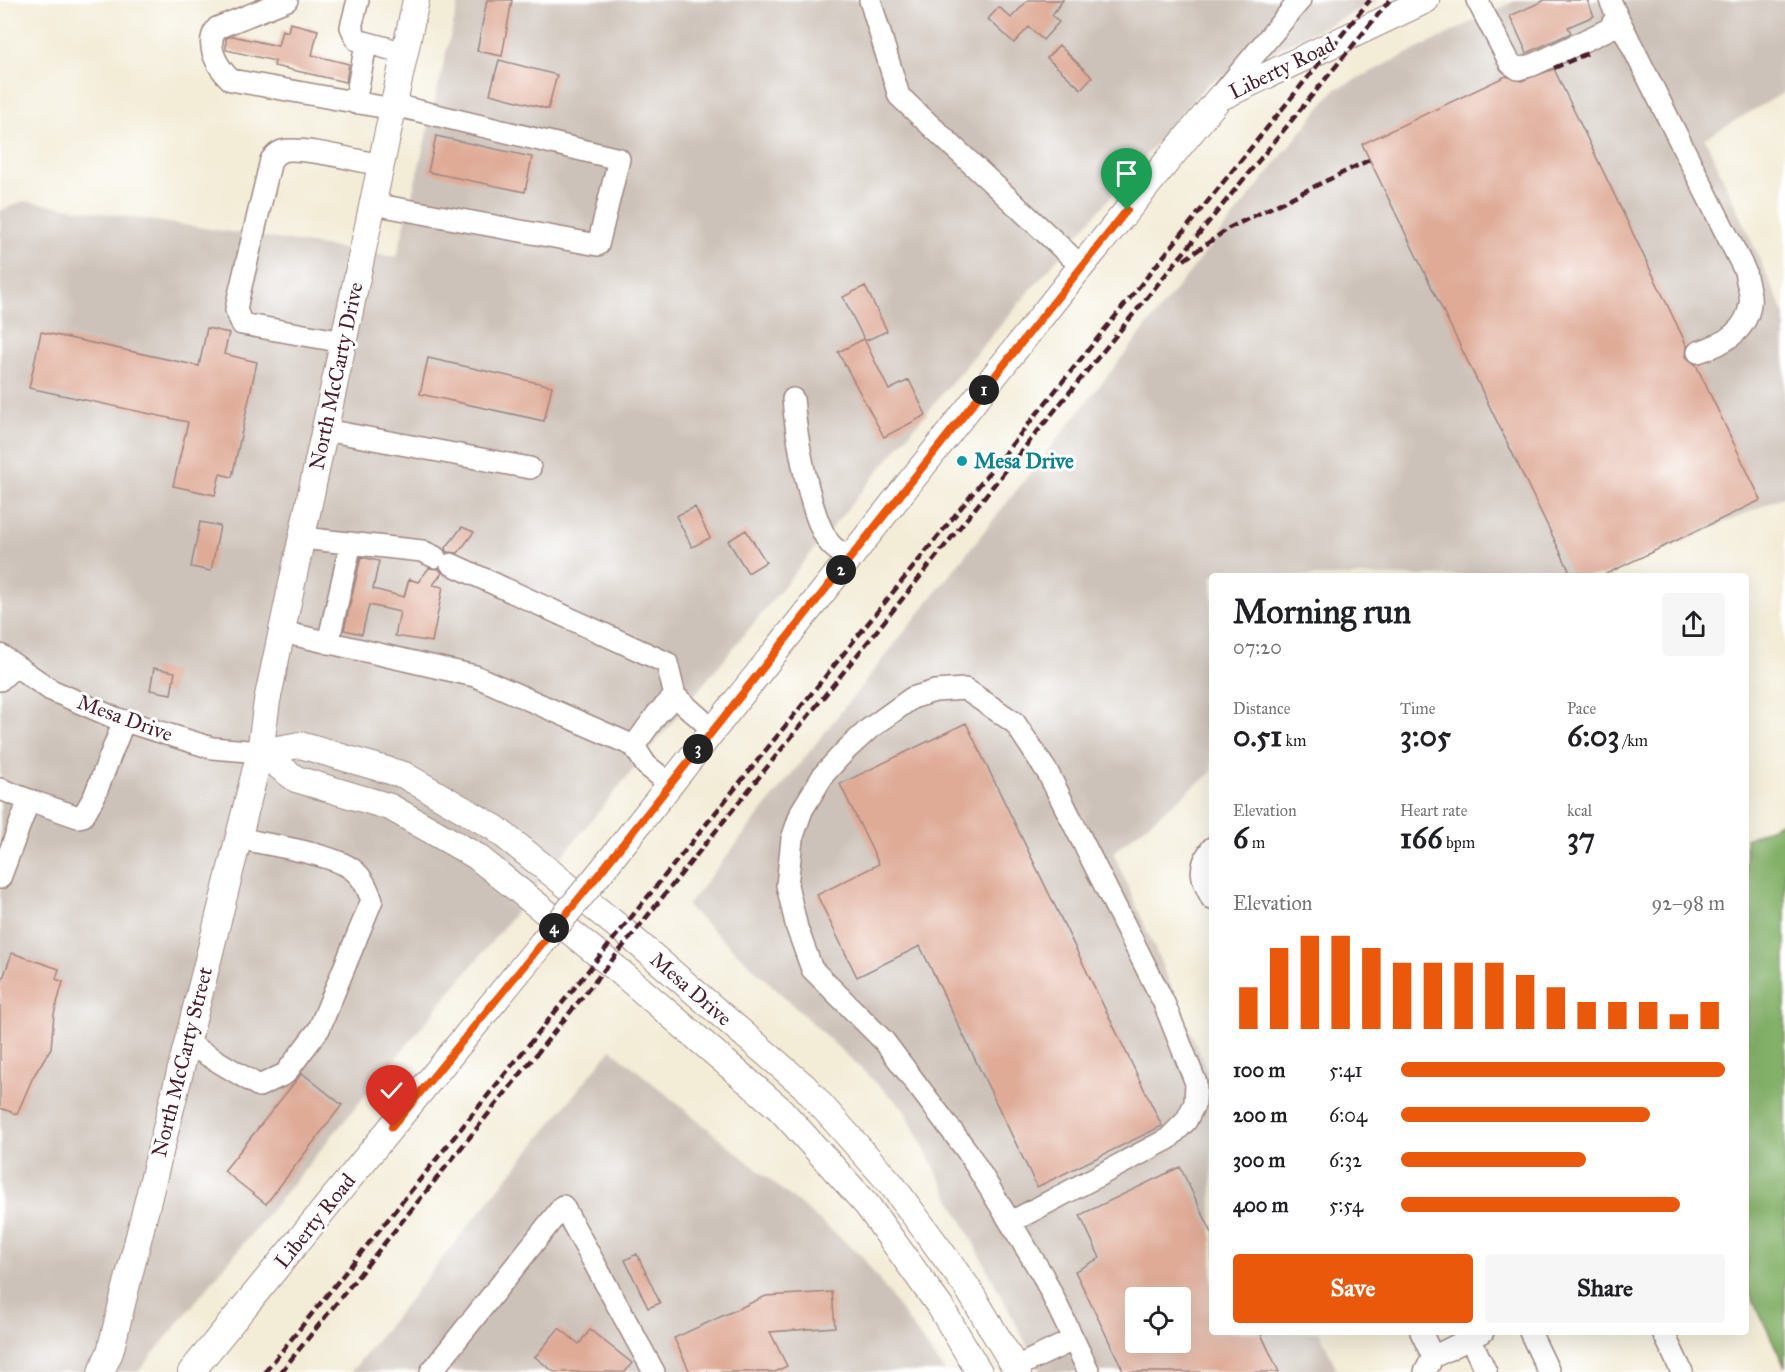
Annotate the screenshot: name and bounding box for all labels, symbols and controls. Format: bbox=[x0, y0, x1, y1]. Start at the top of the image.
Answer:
street label: Liberty Road bbox=[1225, 31, 1340, 105]
pin bbox=[1101, 148, 1152, 210]
icon: arrive bbox=[1110, 157, 1143, 190]
street label: North McCarty Drive bbox=[303, 279, 369, 472]
pin: 1 bbox=[969, 375, 999, 405]
text: 1 bbox=[981, 380, 987, 399]
place label: Mesa Drive bbox=[974, 448, 1074, 474]
marker: Mesa Drive bbox=[955, 454, 969, 468]
pin: 2 bbox=[826, 555, 856, 585]
text: 2 bbox=[837, 560, 845, 579]
text: Morning run bbox=[1233, 592, 1411, 632]
button: share bbox=[1662, 593, 1725, 656]
text: 07:20 bbox=[1233, 635, 1282, 659]
street label: Mesa Drive bbox=[74, 689, 177, 747]
text: Distance bbox=[1233, 699, 1290, 718]
text: Time bbox=[1400, 699, 1435, 718]
text: Pace bbox=[1567, 699, 1596, 718]
text: 0.51 bbox=[1233, 718, 1282, 754]
text: 3:05 bbox=[1400, 718, 1451, 754]
text: 6:03 bbox=[1567, 718, 1619, 754]
text: km bbox=[1282, 731, 1306, 750]
text: /km bbox=[1619, 731, 1648, 750]
pin: 3 bbox=[683, 734, 713, 764]
text: 3 bbox=[695, 739, 701, 758]
text: Elevation bbox=[1233, 801, 1297, 820]
text: Heart rate bbox=[1400, 801, 1467, 820]
text: kcal bbox=[1567, 801, 1592, 820]
text: 6 bbox=[1233, 820, 1248, 856]
text: 166 bbox=[1400, 820, 1443, 856]
text: 37 bbox=[1567, 820, 1595, 856]
text: m bbox=[1248, 833, 1265, 852]
text: bpm bbox=[1443, 833, 1475, 852]
text: Elevation bbox=[1233, 891, 1312, 915]
text: 92–98 m bbox=[1651, 891, 1725, 915]
pin: 4 bbox=[539, 913, 569, 943]
text: 4 bbox=[550, 918, 558, 937]
street label: Mesa Drive bbox=[645, 946, 737, 1032]
street label: North McCarty Street bbox=[146, 964, 218, 1160]
text: 100 m bbox=[1233, 1058, 1285, 1082]
text: 5:41 bbox=[1329, 1058, 1362, 1082]
pin bbox=[366, 1065, 417, 1127]
icon: check bbox=[375, 1074, 408, 1107]
text: 200 m bbox=[1233, 1103, 1287, 1127]
text: 6:04 bbox=[1329, 1103, 1367, 1127]
text: 300 m bbox=[1233, 1148, 1285, 1172]
text: 6:32 bbox=[1329, 1148, 1362, 1172]
street label: Liberty Road bbox=[269, 1168, 361, 1274]
text: 400 m bbox=[1233, 1193, 1289, 1217]
text: 5:54 bbox=[1329, 1193, 1363, 1217]
button: Save bbox=[1233, 1254, 1473, 1323]
button: Share bbox=[1485, 1254, 1725, 1323]
map controls bbox=[1125, 1287, 1191, 1353]
button: locate bbox=[1125, 1287, 1191, 1353]

